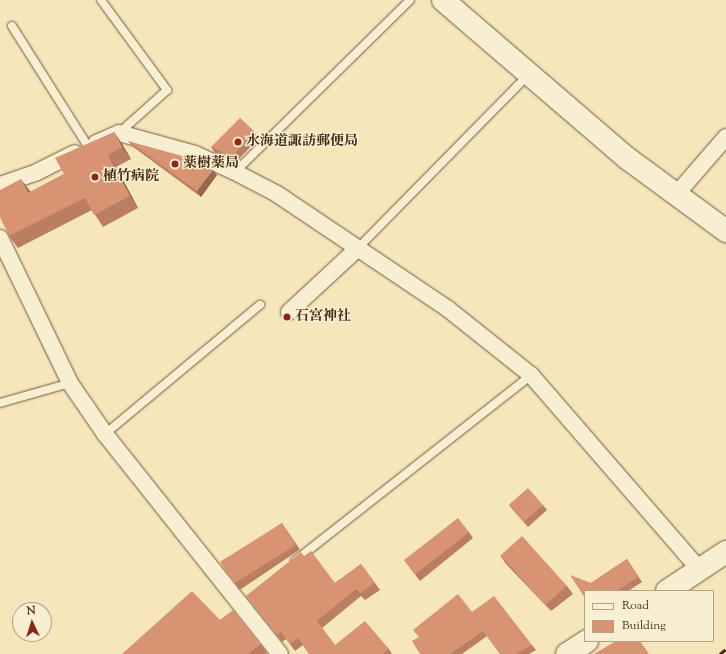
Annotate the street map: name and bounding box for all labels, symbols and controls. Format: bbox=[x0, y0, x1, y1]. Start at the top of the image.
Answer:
place label: 水海道諏訪郵便局 bbox=[246, 134, 358, 150]
marker: 水海道諏訪郵便局 bbox=[233, 137, 243, 147]
place label: 薬樹薬局 bbox=[183, 156, 239, 172]
marker: 薬樹薬局 bbox=[170, 159, 180, 169]
place label: 植竹病院 bbox=[103, 169, 159, 185]
marker: 植竹病院 bbox=[90, 172, 100, 182]
place label: 石宮神社 bbox=[295, 309, 351, 325]
marker: 石宮神社 bbox=[282, 312, 292, 322]
legend bbox=[584, 590, 714, 642]
text: Road bbox=[622, 597, 649, 615]
north arrow bbox=[12, 602, 52, 642]
text: N bbox=[26, 603, 36, 619]
text: Building bbox=[622, 617, 666, 635]

